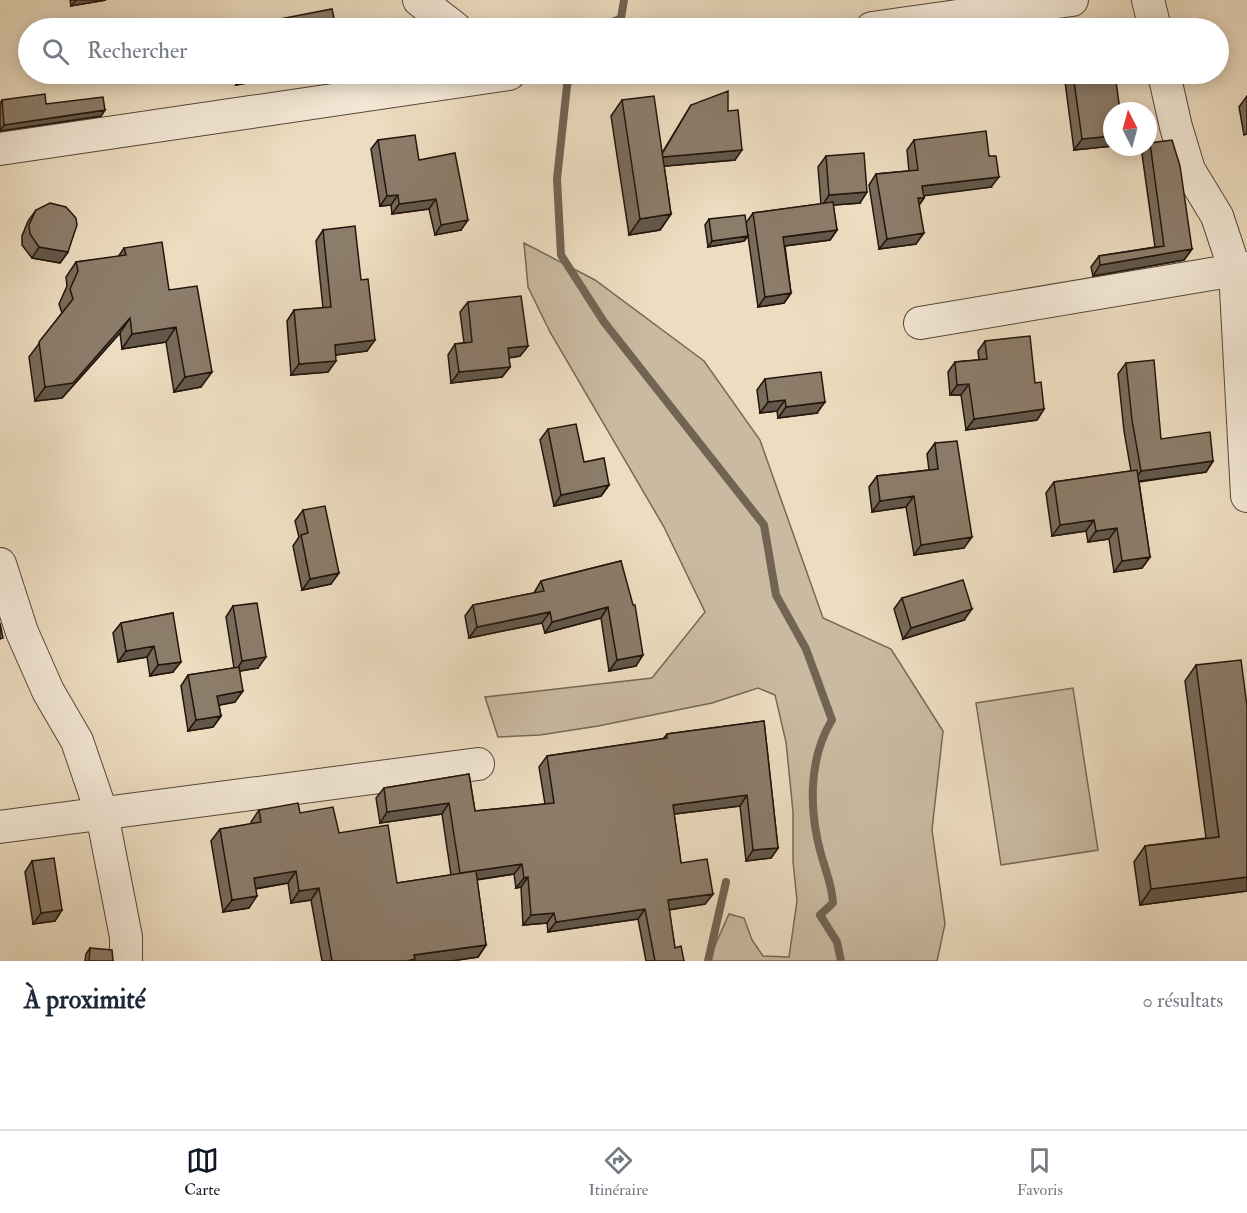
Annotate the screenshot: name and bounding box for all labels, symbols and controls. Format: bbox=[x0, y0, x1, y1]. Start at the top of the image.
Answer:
search box bbox=[18, 18, 1229, 84]
icon: search bbox=[39, 35, 72, 68]
text: Rechercher bbox=[87, 37, 187, 65]
north arrow bbox=[1103, 102, 1157, 156]
text: À proximité bbox=[24, 984, 146, 1016]
text: 0 résultats bbox=[1143, 988, 1223, 1013]
tab: Carte bbox=[184, 1144, 220, 1200]
tab: Itinéraire bbox=[588, 1144, 648, 1200]
tab: Favoris bbox=[1017, 1144, 1063, 1200]

